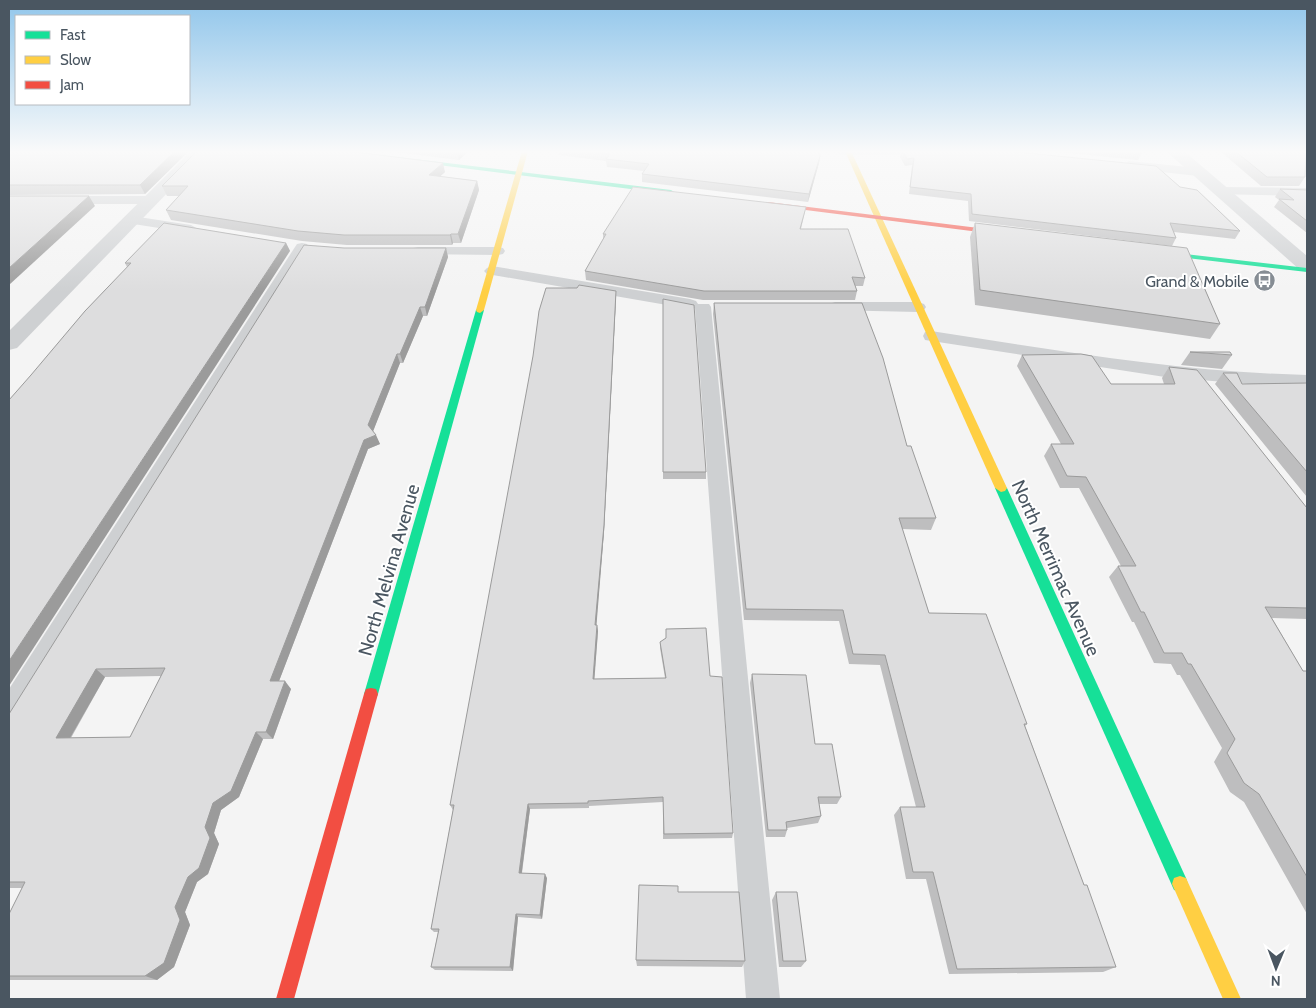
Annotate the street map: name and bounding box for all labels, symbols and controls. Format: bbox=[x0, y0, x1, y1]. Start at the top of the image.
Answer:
legend bbox=[15, 15, 190, 105]
text: Fast bbox=[60, 26, 85, 44]
text: Slow bbox=[60, 51, 91, 69]
text: Jam bbox=[59, 76, 84, 94]
bus stop icon: Grand & Mobile bbox=[1253, 269, 1277, 293]
place label: Grand & Mobile bbox=[1145, 272, 1249, 291]
street label: North Merrimac Avenue bbox=[1007, 476, 1105, 660]
street label: North Melvina Avenue bbox=[353, 481, 425, 658]
north arrow bbox=[1251, 943, 1301, 993]
text: N bbox=[1271, 972, 1281, 990]

